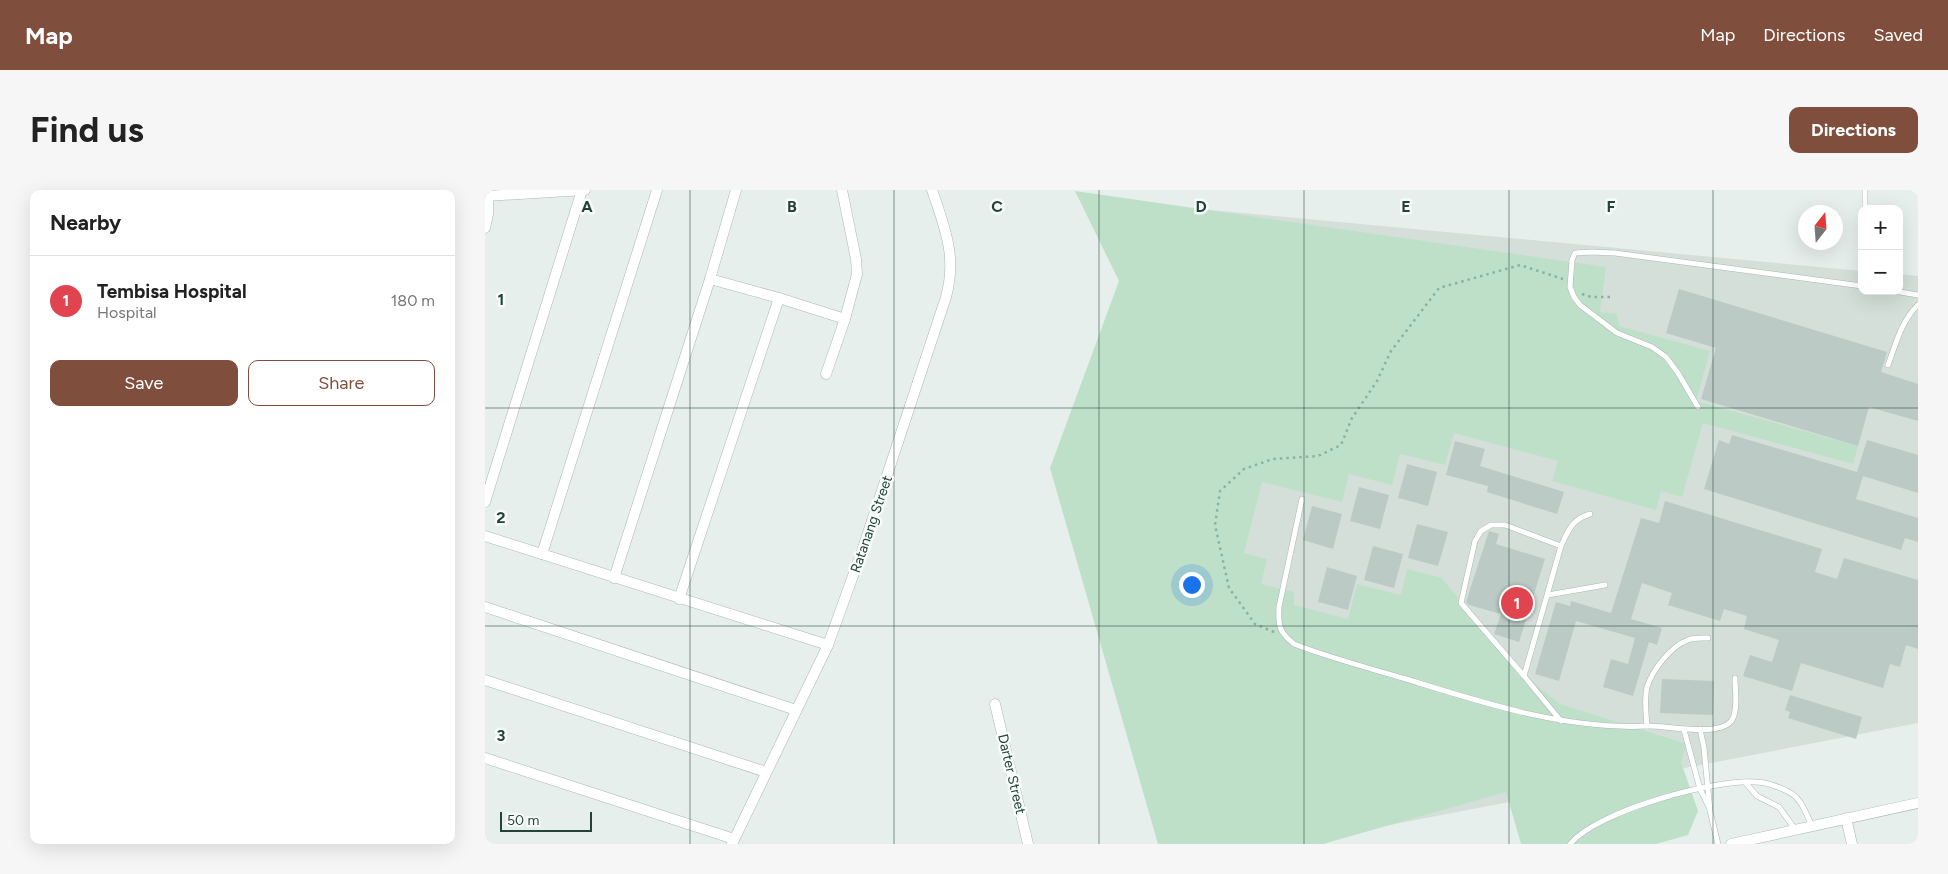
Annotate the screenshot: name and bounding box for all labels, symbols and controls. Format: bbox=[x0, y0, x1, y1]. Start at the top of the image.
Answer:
text: Map bbox=[25, 21, 73, 50]
text: Map bbox=[1700, 24, 1735, 46]
text: Directions bbox=[1763, 24, 1845, 46]
text: Saved bbox=[1873, 24, 1923, 46]
button: Directions bbox=[1789, 107, 1918, 153]
text: Find us bbox=[30, 109, 144, 151]
text: A bbox=[581, 197, 593, 216]
text: B bbox=[787, 197, 797, 216]
text: C bbox=[991, 197, 1003, 216]
text: D bbox=[1195, 197, 1207, 216]
text: E bbox=[1401, 197, 1411, 216]
text: F bbox=[1607, 197, 1616, 216]
north arrow bbox=[1798, 205, 1843, 250]
map controls bbox=[1858, 205, 1903, 295]
button: + bbox=[1858, 205, 1903, 250]
text: Nearby bbox=[50, 210, 121, 235]
button: − bbox=[1858, 250, 1903, 295]
text: Tembisa Hospital bbox=[97, 280, 247, 303]
text: 1 bbox=[498, 290, 504, 309]
text: 1 bbox=[63, 291, 69, 310]
text: 180 m bbox=[391, 291, 435, 310]
text: Hospital bbox=[97, 303, 157, 322]
button: Save bbox=[50, 360, 238, 406]
button: Share bbox=[248, 360, 435, 406]
street label: Ratanang Street bbox=[847, 473, 896, 575]
text: 2 bbox=[496, 508, 506, 527]
your location bbox=[1179, 572, 1205, 598]
pin: 1 bbox=[1501, 584, 1533, 622]
text: 3 bbox=[497, 726, 506, 745]
street label: Darter Street bbox=[994, 732, 1029, 816]
scale bar bbox=[500, 809, 593, 832]
text: 50 m bbox=[507, 812, 539, 829]

